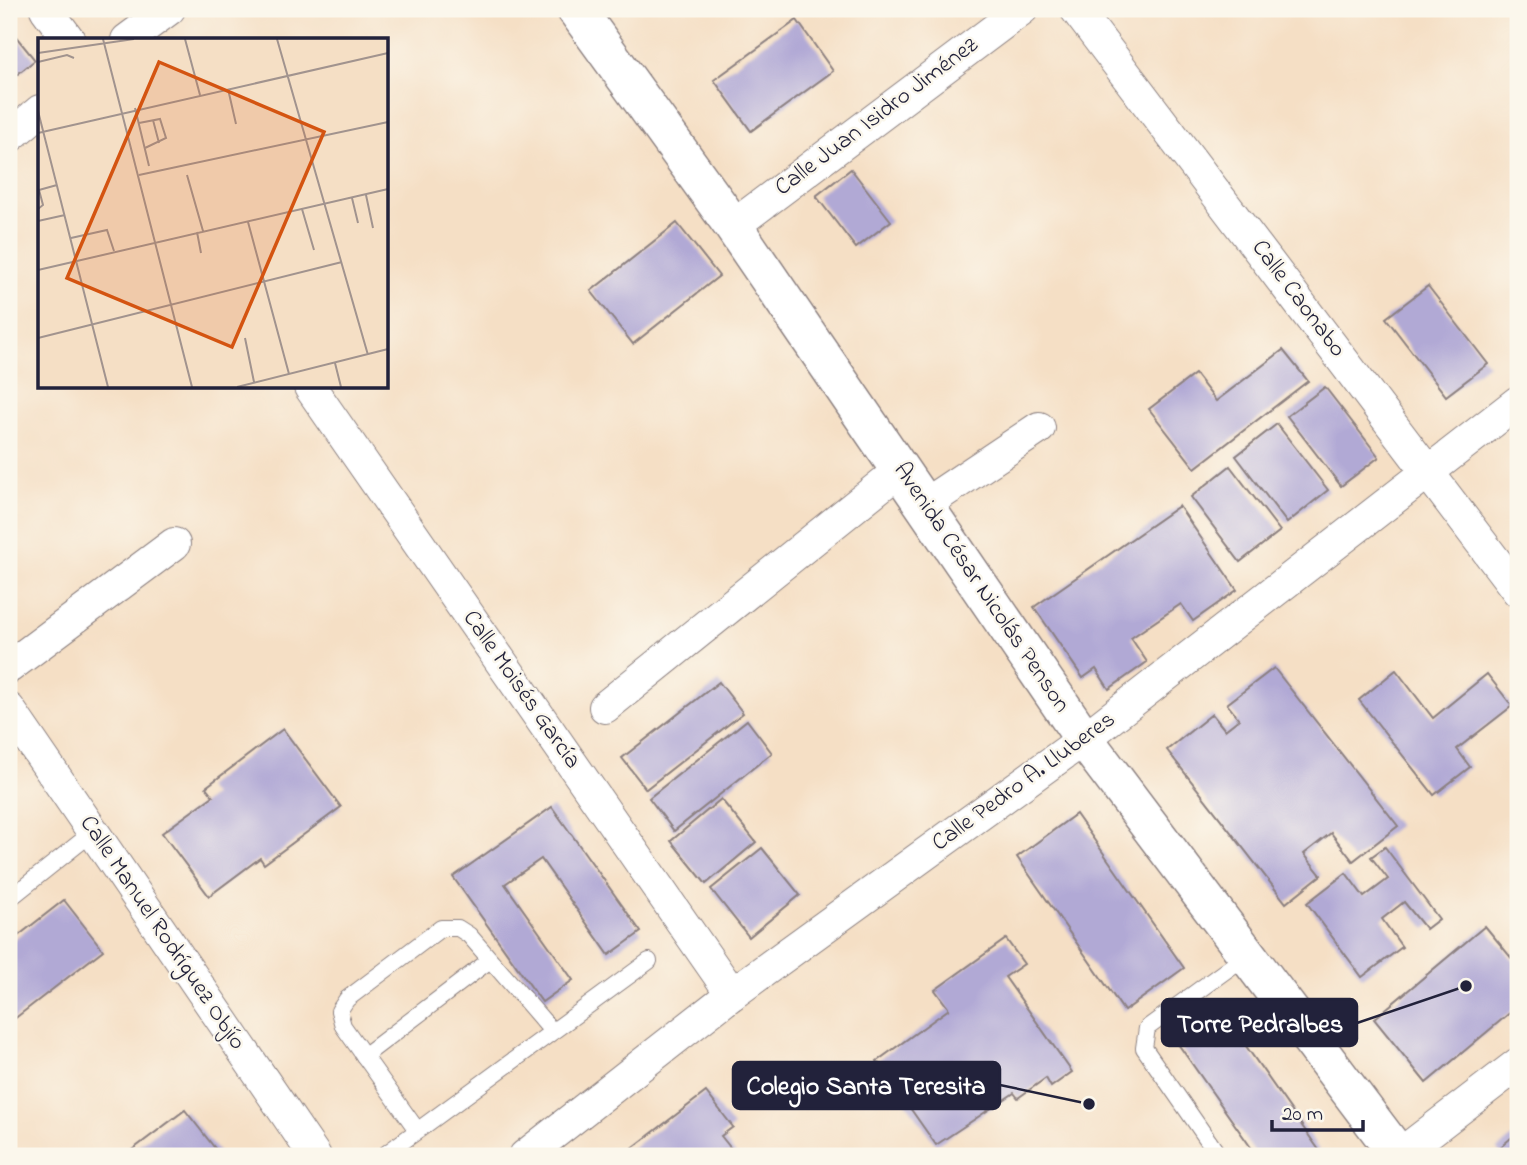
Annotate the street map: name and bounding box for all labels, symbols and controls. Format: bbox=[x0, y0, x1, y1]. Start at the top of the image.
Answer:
street label: Calle Juan Isidro Jiménez bbox=[768, 28, 987, 205]
inset map bbox=[38, 38, 388, 388]
street label: Calle Caonabo bbox=[1242, 233, 1354, 365]
street label: Avenida César Nicolás Penson bbox=[884, 456, 1078, 720]
street label: Calle Moisés García bbox=[453, 603, 589, 777]
street label: Calle Pedro A. Lluberes bbox=[925, 703, 1123, 861]
street label: Calle Manuel Rodríguez Objío bbox=[70, 809, 254, 1057]
callout: Torre Pedralbes bbox=[1162, 999, 1357, 1046]
text: Torre Pedralbes bbox=[1177, 1007, 1343, 1045]
callout: Colegio Santa Teresita bbox=[733, 1062, 1000, 1109]
text: Colegio Santa Teresita bbox=[746, 1069, 986, 1108]
scale bar bbox=[1272, 1088, 1362, 1132]
text: 20 m bbox=[1282, 1100, 1323, 1130]

